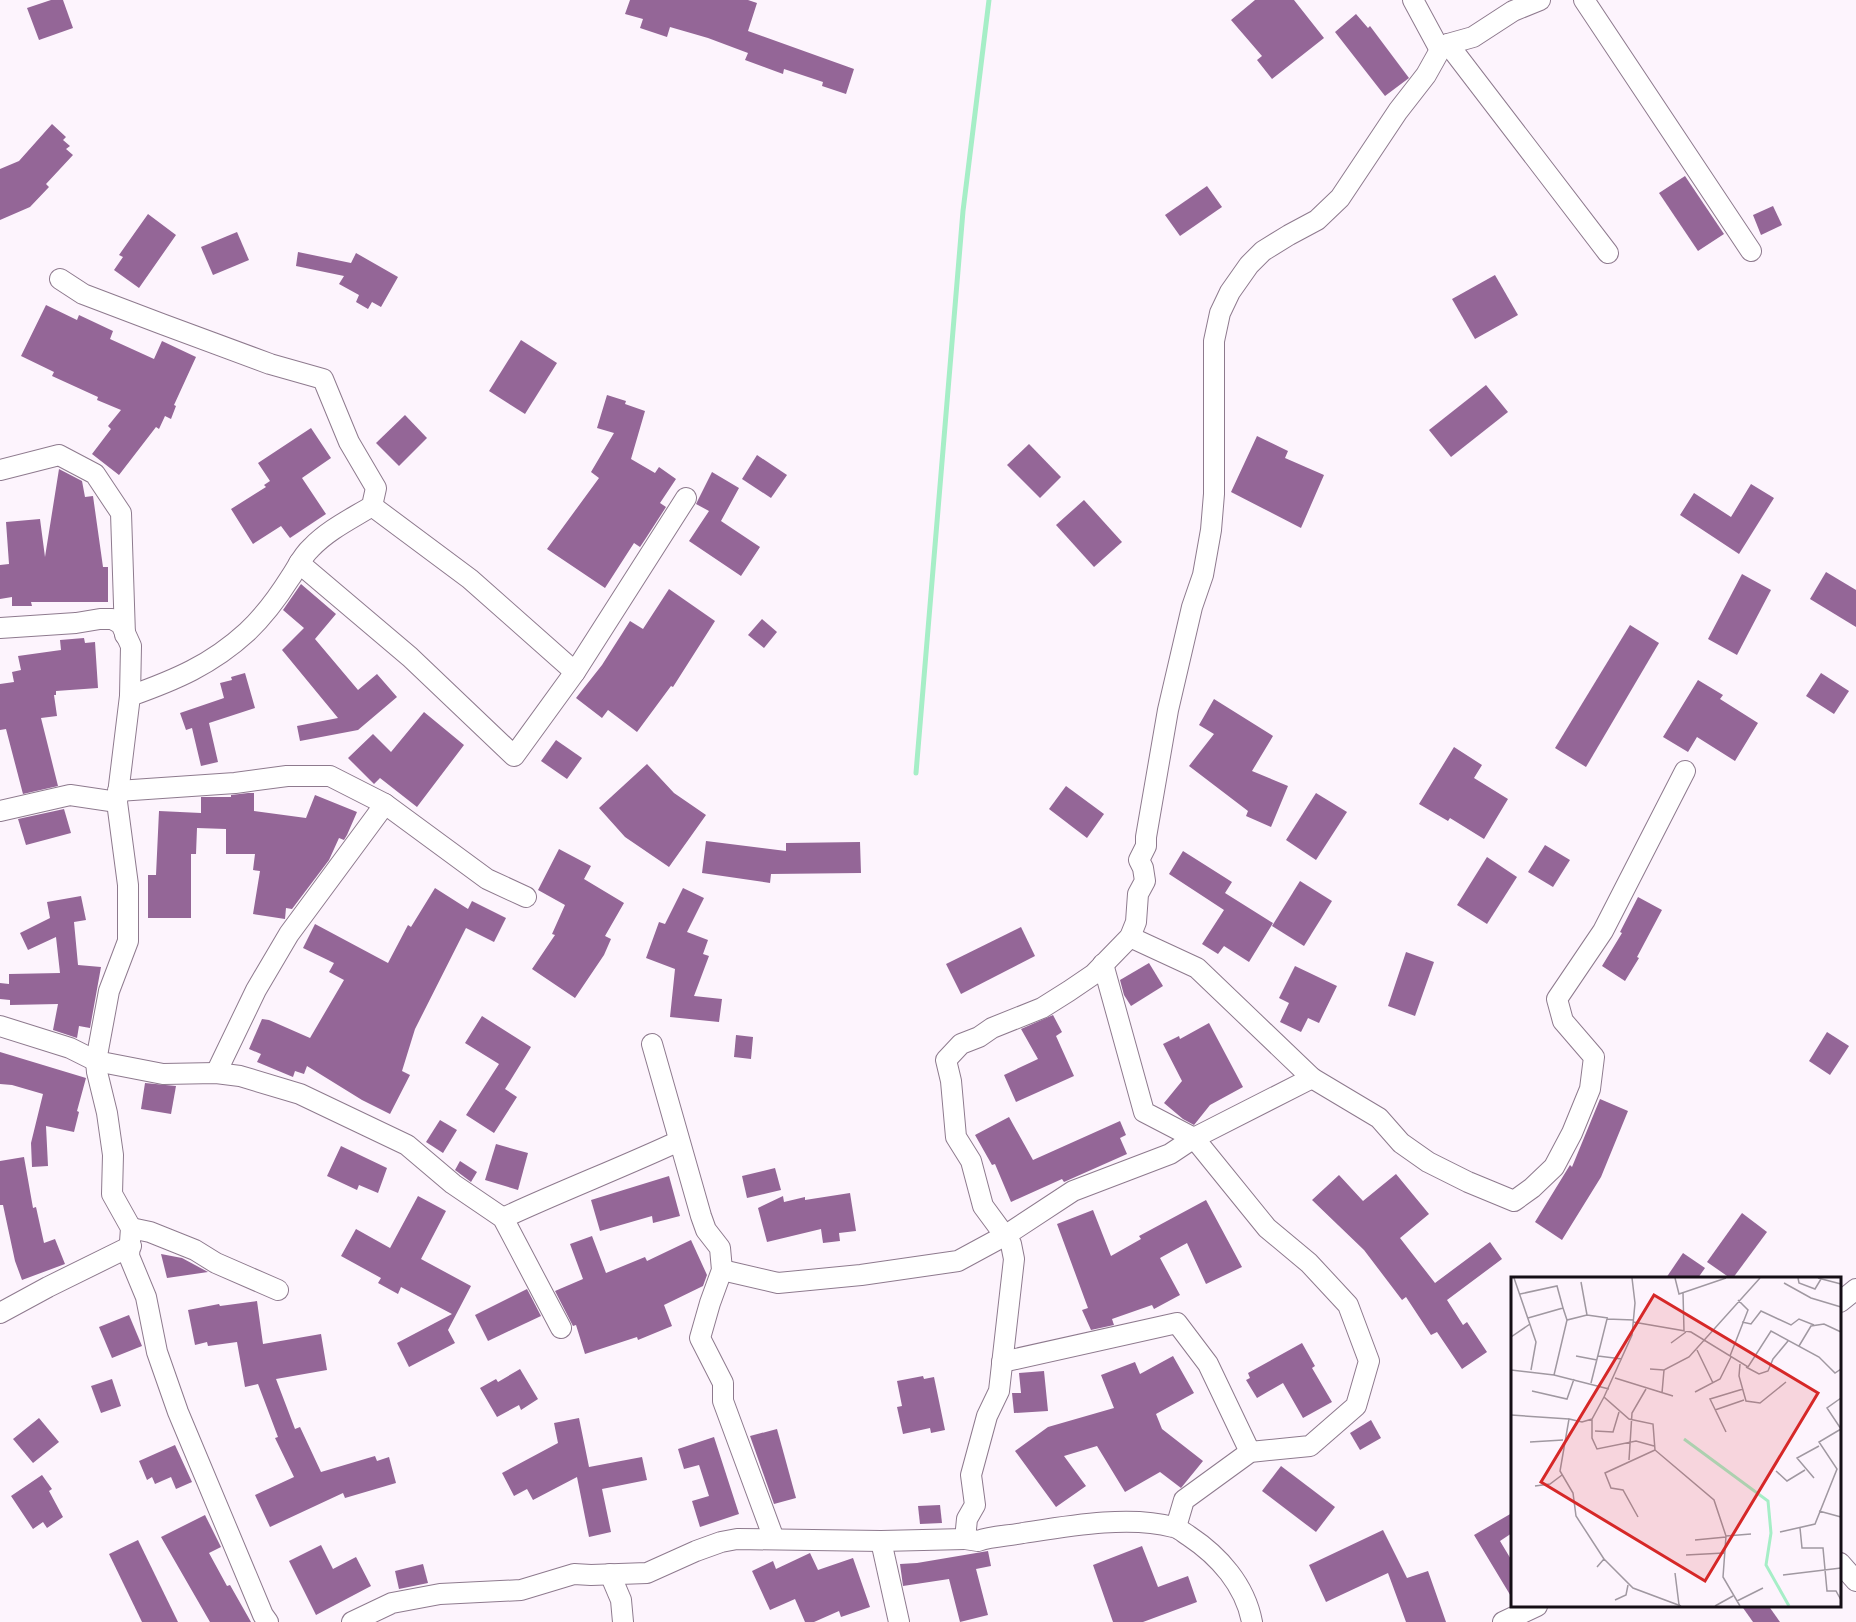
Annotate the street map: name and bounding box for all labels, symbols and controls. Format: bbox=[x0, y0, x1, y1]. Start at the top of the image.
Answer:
inset map bbox=[1511, 1277, 1841, 1607]

